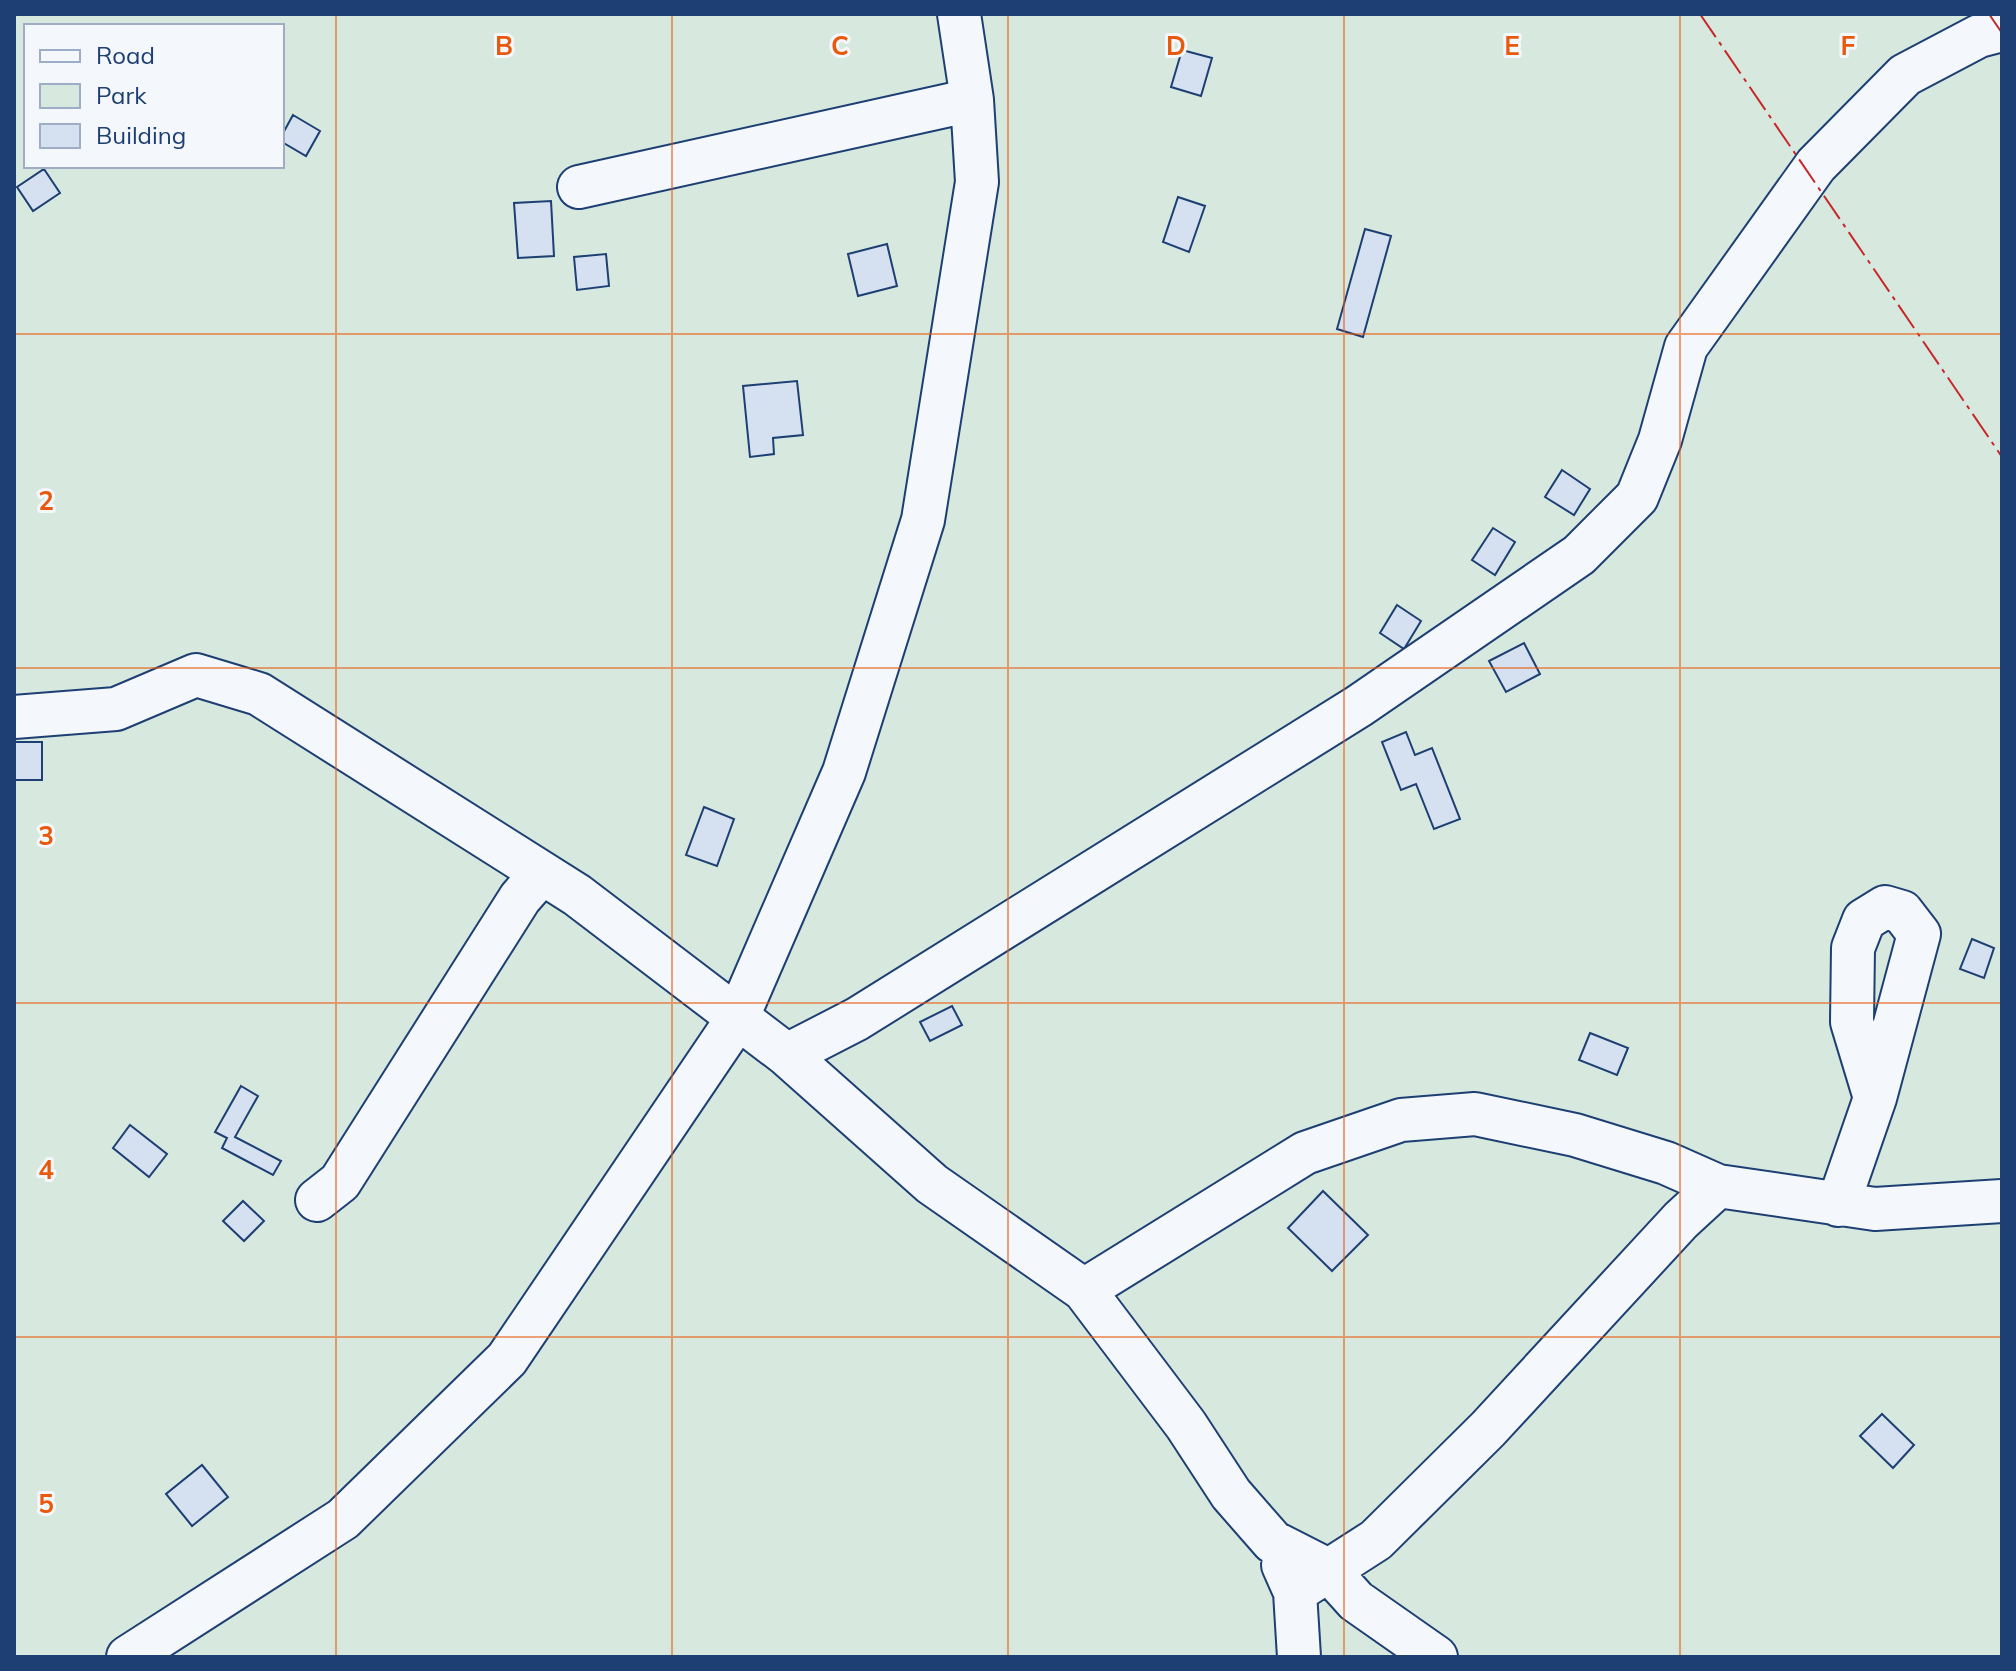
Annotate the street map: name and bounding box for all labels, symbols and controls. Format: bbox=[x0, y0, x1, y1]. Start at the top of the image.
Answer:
legend bbox=[24, 24, 284, 168]
text: B bbox=[495, 29, 513, 62]
text: C bbox=[831, 29, 849, 62]
text: D bbox=[1166, 29, 1186, 62]
text: E bbox=[1504, 29, 1520, 62]
text: F bbox=[1841, 29, 1856, 62]
text: Road bbox=[96, 40, 155, 70]
text: Park bbox=[96, 80, 147, 110]
text: Building bbox=[96, 120, 186, 150]
text: 2 bbox=[38, 484, 54, 517]
text: 3 bbox=[38, 819, 54, 852]
text: 4 bbox=[38, 1153, 54, 1186]
text: 5 bbox=[38, 1487, 54, 1520]

